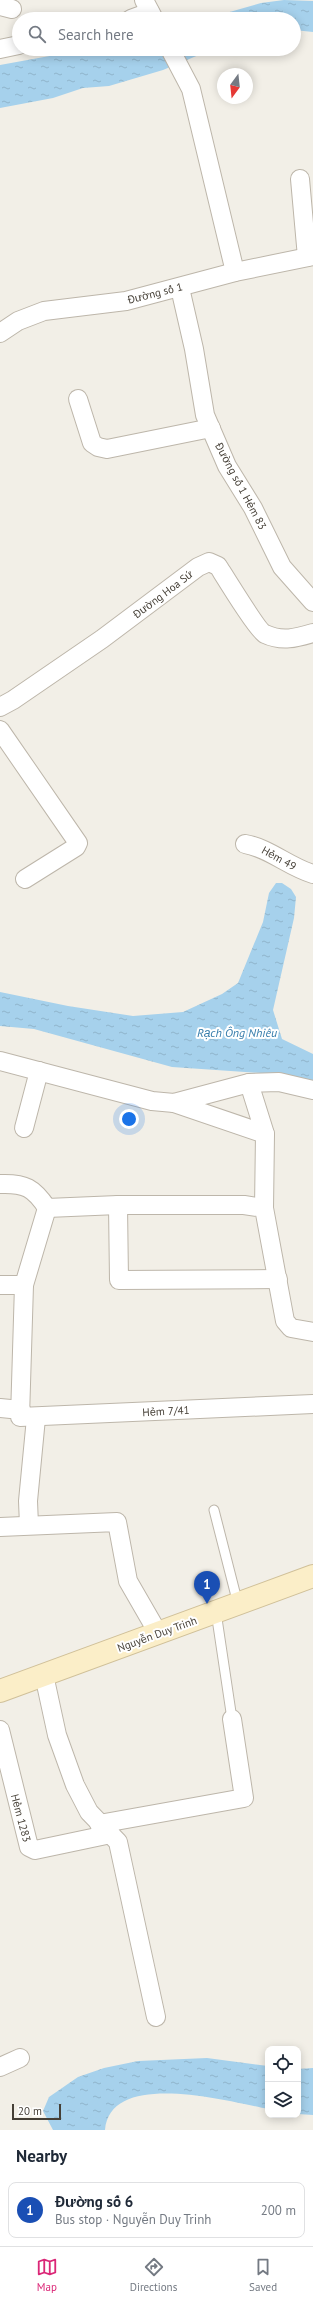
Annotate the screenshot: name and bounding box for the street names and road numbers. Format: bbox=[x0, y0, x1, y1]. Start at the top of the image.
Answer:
street label: Đường số 1 bbox=[125, 279, 184, 307]
street label: Đường số 1 Hẻm 83 bbox=[212, 439, 270, 532]
street label: Đường Hoa Sứ bbox=[129, 566, 196, 622]
street label: Hẻm 49 bbox=[259, 843, 299, 873]
street label: Hẻm 7/41 bbox=[142, 1403, 190, 1419]
street label: Nguyễn Duy Trinh bbox=[115, 1613, 199, 1655]
street label: Hẻm 1283 bbox=[8, 1792, 34, 1844]

